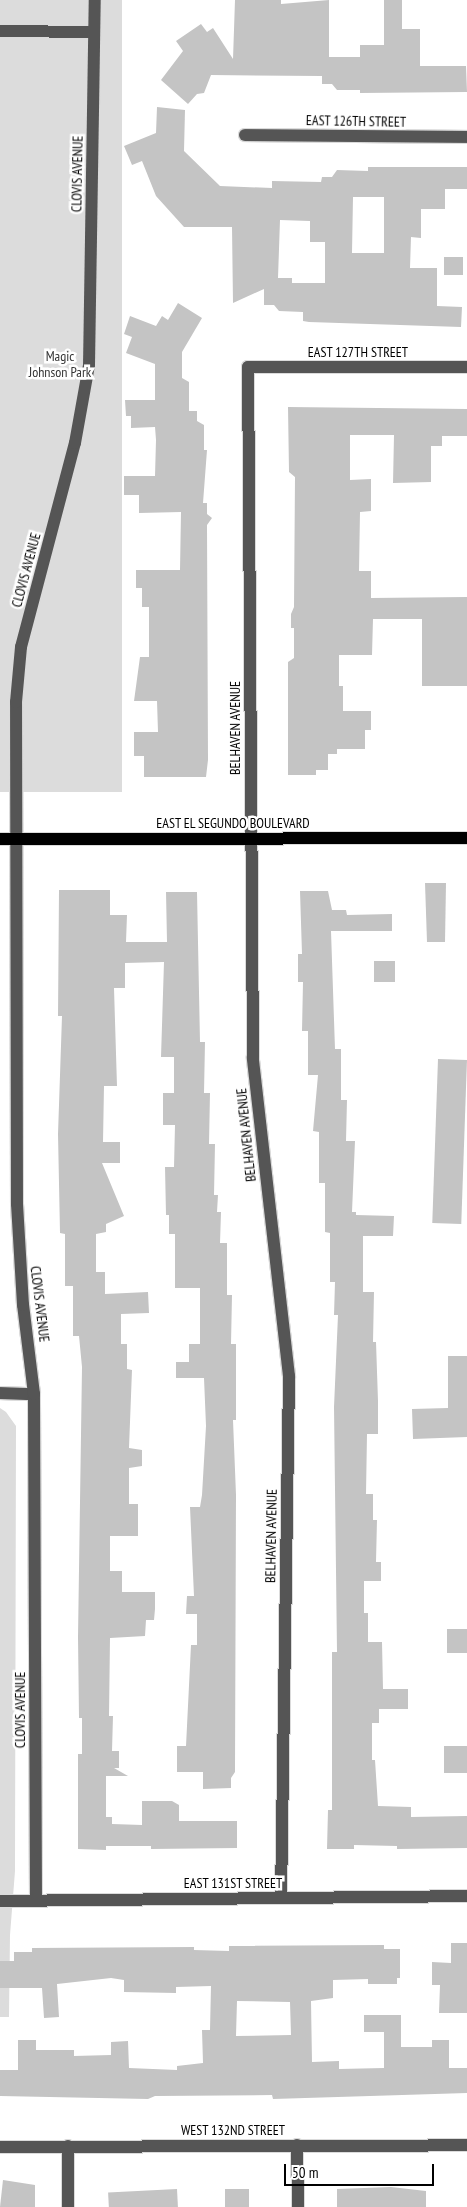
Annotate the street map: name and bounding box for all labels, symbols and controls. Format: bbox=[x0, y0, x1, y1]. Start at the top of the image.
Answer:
street label: EAST 126TH STREET bbox=[306, 112, 406, 130]
street label: CLOVIS AVENUE bbox=[68, 135, 86, 213]
street label: EAST 127TH STREET bbox=[308, 344, 408, 360]
park label: Magic Johnson Park bbox=[29, 348, 91, 381]
street label: CLOVIS AVENUE bbox=[8, 531, 44, 609]
street label: BELHAVEN AVENUE bbox=[227, 681, 243, 775]
street label: EAST EL SEGUNDO BOULEVARD bbox=[156, 815, 310, 831]
street label: BELHAVEN AVENUE bbox=[233, 1087, 259, 1183]
street label: CLOVIS AVENUE bbox=[27, 1265, 53, 1343]
street label: BELHAVEN AVENUE bbox=[262, 1489, 280, 1583]
street label: CLOVIS AVENUE bbox=[12, 1672, 28, 1748]
street label: EAST 131ST STREET bbox=[183, 1875, 283, 1891]
street label: WEST 132ND STREET bbox=[181, 2122, 285, 2138]
scale bar bbox=[287, 2154, 437, 2186]
text: 50 m bbox=[292, 2163, 318, 2182]

